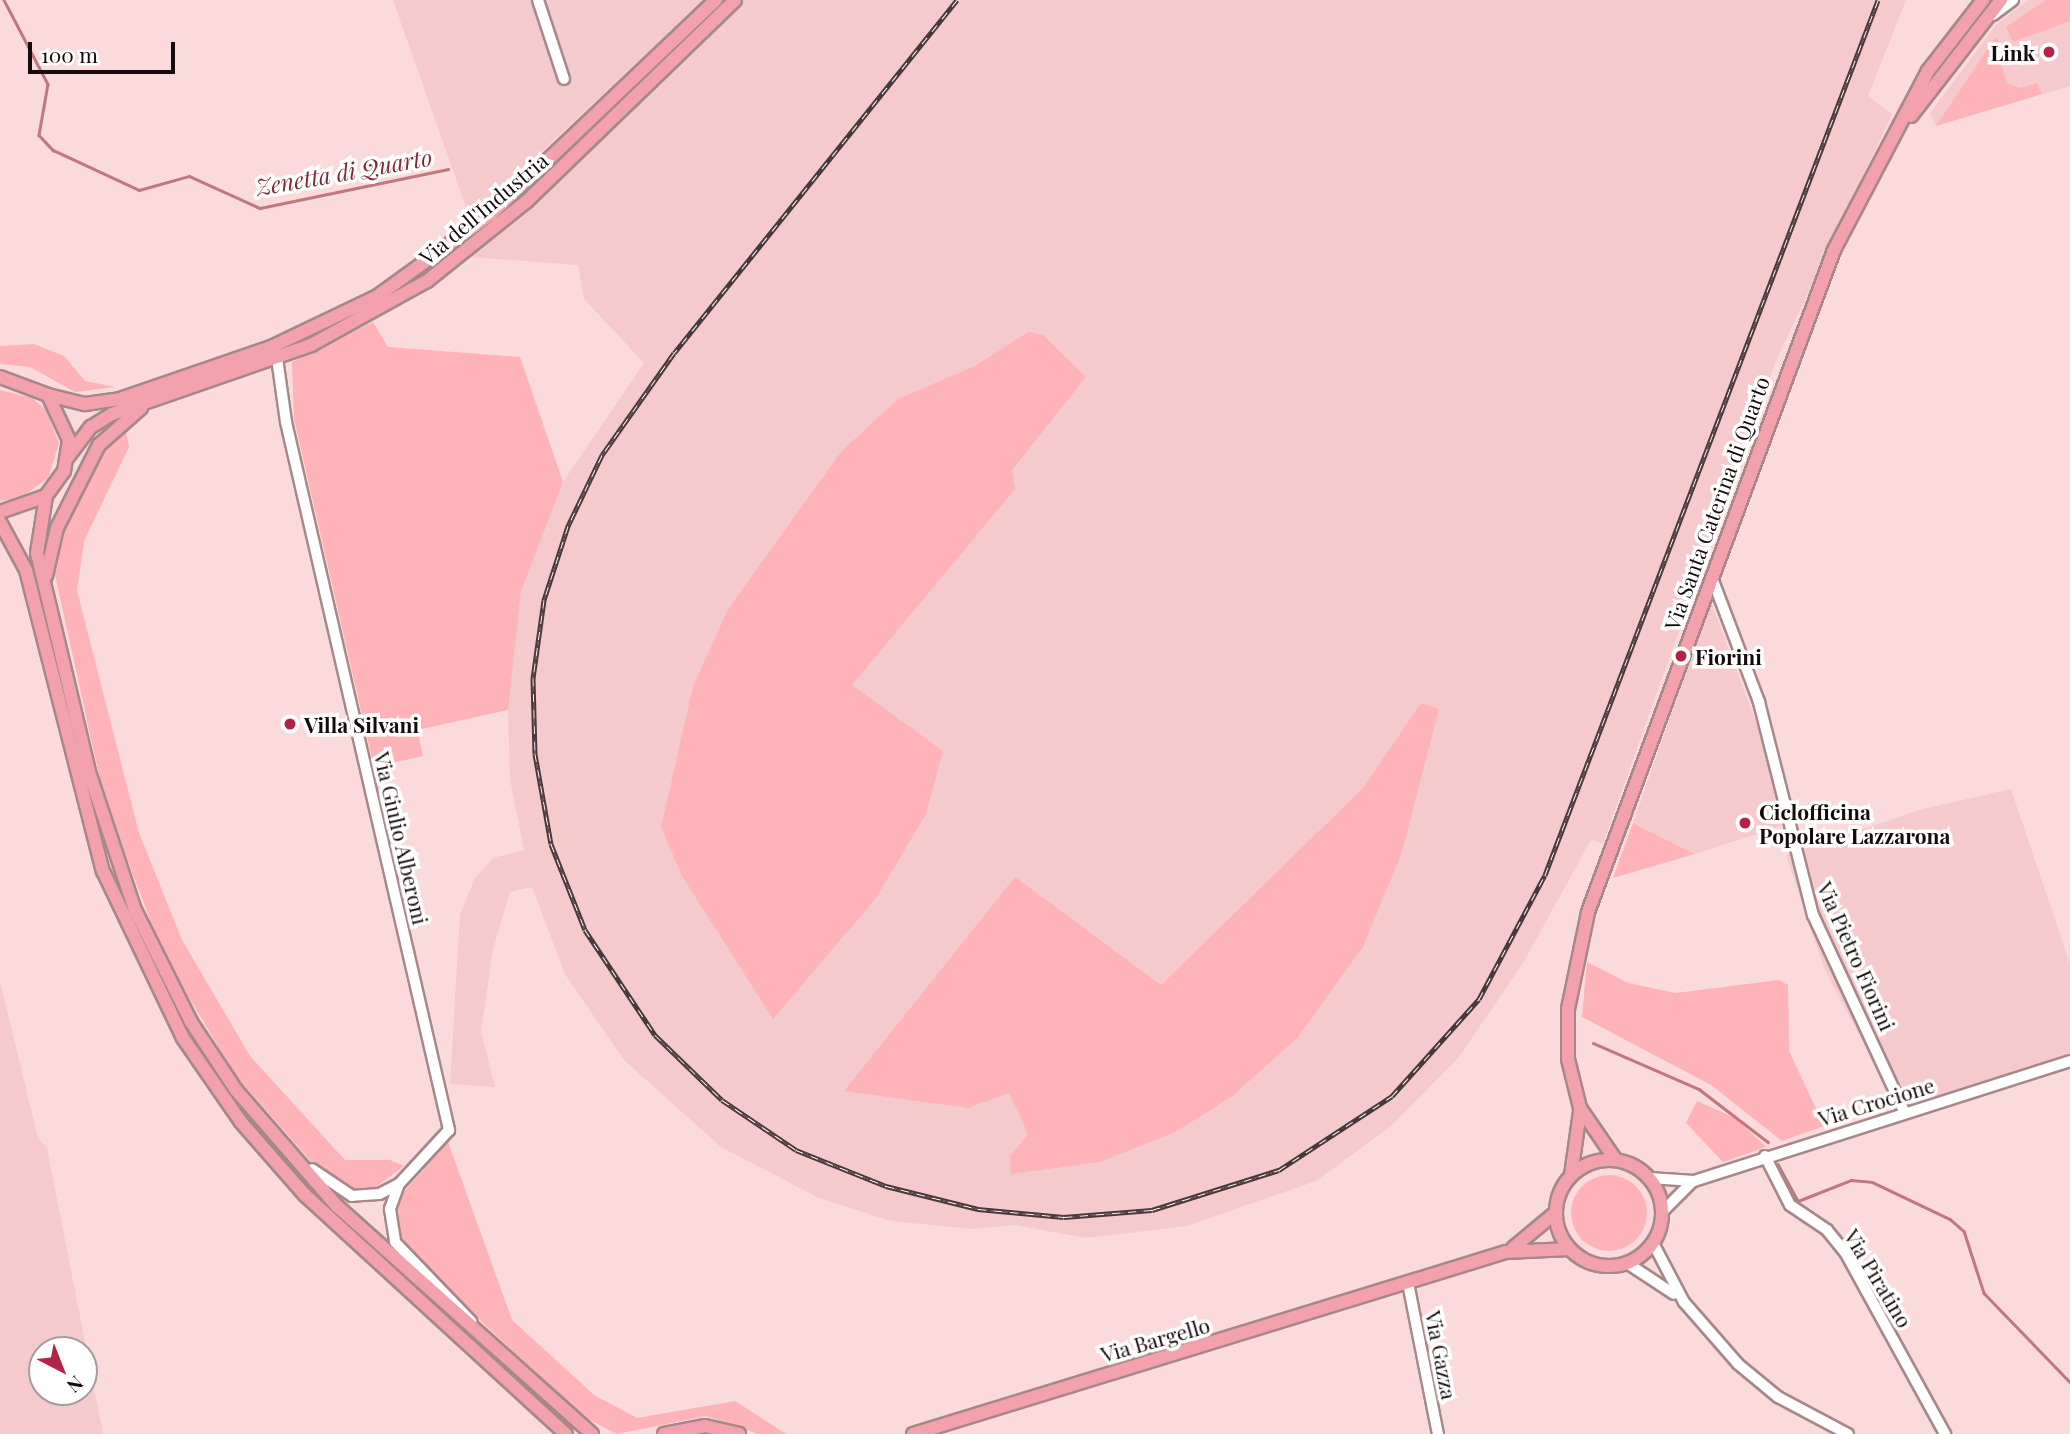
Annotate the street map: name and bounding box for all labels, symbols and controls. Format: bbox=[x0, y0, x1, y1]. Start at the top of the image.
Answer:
scale bar bbox=[32, 28, 178, 72]
place label: Link bbox=[1990, 39, 2035, 65]
text: 100 m bbox=[41, 40, 98, 68]
marker: Link bbox=[2041, 44, 2057, 60]
water label: Zenetta di Quarto bbox=[254, 143, 434, 201]
street label: Via dell'Industria bbox=[414, 147, 552, 269]
street label: Via Santa Caterina di Quarto bbox=[1658, 372, 1774, 634]
place label: Fiorini bbox=[1695, 643, 1762, 669]
marker: Fiorini bbox=[1673, 648, 1689, 664]
place label: Villa Silvani bbox=[304, 711, 419, 737]
marker: Villa Silvani bbox=[282, 716, 298, 732]
street label: Via Giulio Alberoni bbox=[370, 749, 434, 927]
place label: Ciclofficina Popolare Lazzarona bbox=[1759, 798, 1950, 848]
marker: Ciclofficina Popolare Lazzarona bbox=[1737, 815, 1753, 831]
street label: Via Pietro Fiorini bbox=[1813, 878, 1901, 1034]
street label: Via Crocione bbox=[1815, 1071, 1937, 1131]
street label: Via Piratino bbox=[1840, 1224, 1918, 1332]
street label: Via Gazza bbox=[1421, 1308, 1463, 1402]
street label: Via Bargello bbox=[1098, 1311, 1212, 1367]
north arrow bbox=[28, 1336, 98, 1406]
text: N bbox=[62, 1371, 90, 1399]

